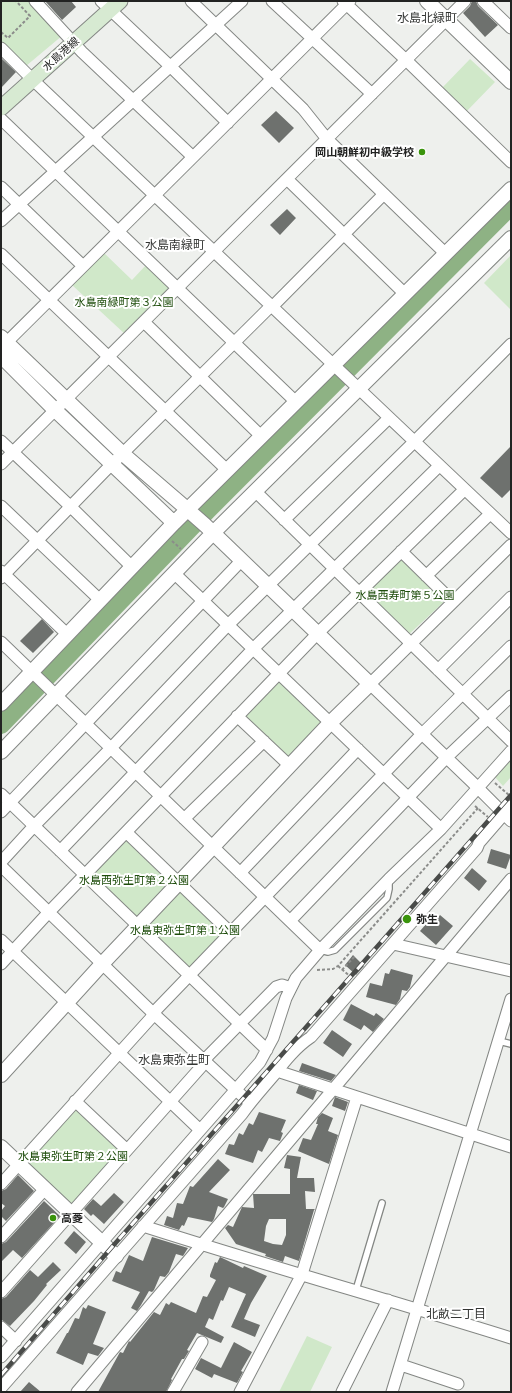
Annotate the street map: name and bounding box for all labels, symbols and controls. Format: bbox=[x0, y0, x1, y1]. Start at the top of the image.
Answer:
district label: 水島北緑町 bbox=[397, 11, 457, 25]
street label: 水島港線 bbox=[40, 34, 82, 74]
place label: 岡山朝鮮初中級学校 bbox=[315, 145, 414, 159]
marker: 岡山朝鮮初中級学校 bbox=[417, 147, 427, 157]
district label: 水島南緑町 bbox=[145, 238, 205, 252]
park label: 水島南緑町第３公園 bbox=[75, 295, 173, 309]
park label: 水島西寿町第５公園 bbox=[356, 588, 454, 602]
park label: 水島西弥生町第２公園 bbox=[79, 873, 189, 887]
place label: 弥生 bbox=[416, 912, 438, 926]
marker: 弥生 bbox=[401, 913, 413, 925]
park label: 水島東弥生町第１公園 bbox=[130, 923, 240, 937]
district label: 水島東弥生町 bbox=[138, 1053, 210, 1067]
park label: 水島東弥生町第２公園 bbox=[18, 1149, 128, 1163]
place label: 高菱 bbox=[61, 1211, 83, 1225]
marker: 高菱 bbox=[48, 1213, 58, 1223]
district label: 北畝二丁目 bbox=[426, 1307, 486, 1321]

